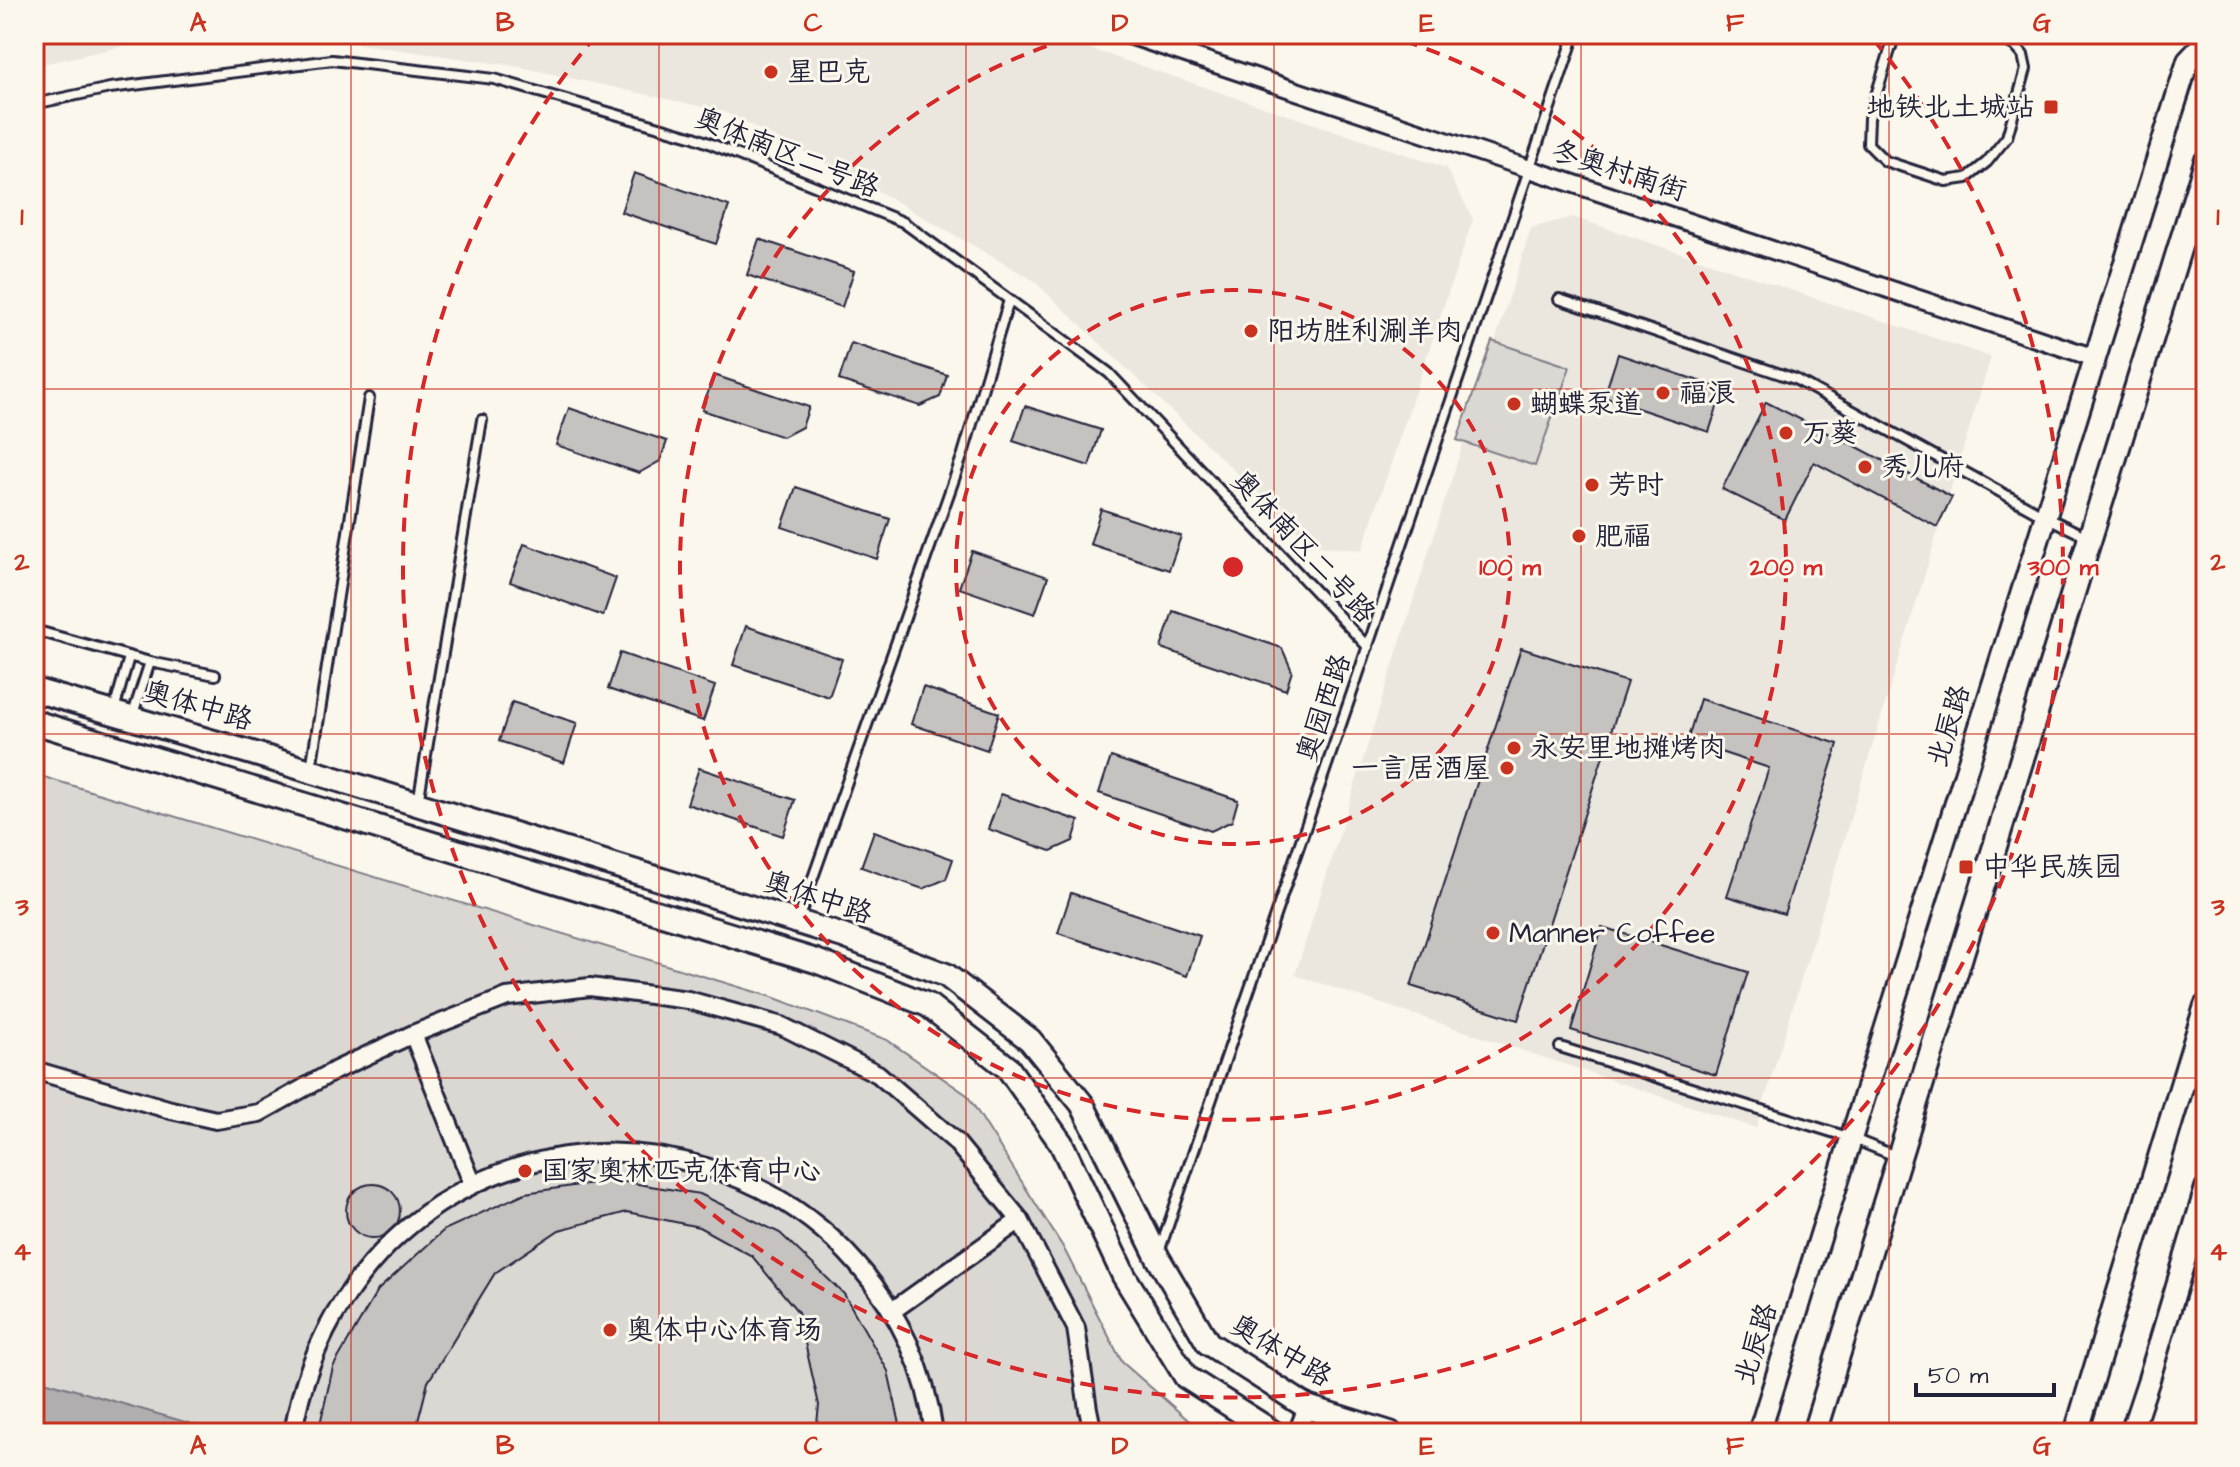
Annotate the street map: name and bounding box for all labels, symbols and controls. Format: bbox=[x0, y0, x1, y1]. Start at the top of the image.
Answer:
text: A bbox=[190, 5, 207, 41]
text: B bbox=[496, 5, 515, 41]
text: C bbox=[804, 5, 823, 41]
text: D bbox=[1112, 5, 1129, 41]
text: E bbox=[1419, 5, 1435, 41]
text: F bbox=[1726, 5, 1745, 41]
text: G bbox=[2033, 5, 2051, 41]
place label: 星巴克 bbox=[787, 53, 871, 92]
marker: 星巴克 bbox=[762, 63, 780, 81]
place label: 地铁北土城站 bbox=[1867, 88, 2035, 127]
street label: 奥体南区二号路 bbox=[689, 98, 885, 208]
marker: 地铁北土城站 bbox=[2042, 98, 2060, 116]
street label: 冬奥村南街 bbox=[1546, 131, 1692, 211]
text: 1 bbox=[20, 199, 24, 235]
text: 1 bbox=[2216, 199, 2220, 235]
place label: 阳坊胜利涮羊肉 bbox=[1267, 312, 1463, 351]
marker: 阳坊胜利涮羊肉 bbox=[1242, 322, 1260, 340]
place label: 福浪 bbox=[1679, 374, 1735, 413]
marker: 福浪 bbox=[1654, 384, 1672, 402]
place label: 蝴蝶泵道 bbox=[1530, 385, 1642, 424]
marker: 蝴蝶泵道 bbox=[1505, 395, 1523, 413]
place label: 万葵 bbox=[1802, 414, 1858, 453]
marker: 万葵 bbox=[1777, 424, 1795, 442]
place label: 秀儿府 bbox=[1881, 448, 1965, 487]
marker: 秀儿府 bbox=[1856, 458, 1874, 476]
street label: 奥体南区二号路 bbox=[1222, 462, 1384, 632]
place label: 芳时 bbox=[1608, 466, 1664, 505]
marker: 芳时 bbox=[1583, 476, 1601, 494]
place label: 肥福 bbox=[1595, 517, 1651, 556]
marker: 肥福 bbox=[1570, 527, 1588, 545]
text: 2 bbox=[14, 544, 30, 580]
text: 2 bbox=[2210, 544, 2226, 580]
text: 100 m bbox=[1479, 551, 1541, 585]
text: 200 m bbox=[1749, 551, 1822, 585]
text: 300 m bbox=[2027, 551, 2099, 585]
centre of rings bbox=[1219, 553, 1247, 581]
street label: 奥园西路 bbox=[1287, 649, 1361, 767]
street label: 奥体中路 bbox=[139, 672, 257, 740]
street label: 北辰路 bbox=[1918, 680, 1980, 772]
place label: 永安里地摊烤肉 bbox=[1530, 729, 1726, 768]
marker: 永安里地摊烤肉 bbox=[1505, 739, 1523, 757]
place label: 一言居酒屋 bbox=[1351, 749, 1491, 788]
marker: 一言居酒屋 bbox=[1498, 759, 1516, 777]
place label: 中华民族园 bbox=[1982, 848, 2122, 887]
marker: 中华民族园 bbox=[1957, 858, 1975, 876]
street label: 奥体中路 bbox=[759, 862, 877, 934]
text: 3 bbox=[14, 889, 29, 925]
text: 3 bbox=[2210, 889, 2225, 925]
place label: Manner Coffee bbox=[1509, 914, 1715, 953]
marker: Manner Coffee bbox=[1484, 924, 1502, 942]
place label: 国家奥林匹克体育中心 bbox=[541, 1152, 821, 1191]
marker: 国家奥林匹克体育中心 bbox=[516, 1162, 534, 1180]
text: 4 bbox=[13, 1234, 31, 1270]
text: 4 bbox=[2209, 1234, 2227, 1270]
street label: 北辰路 bbox=[1725, 1298, 1787, 1390]
street label: 奥体中路 bbox=[1223, 1305, 1339, 1397]
place label: 奥体中心体育场 bbox=[626, 1311, 822, 1350]
marker: 奥体中心体育场 bbox=[601, 1321, 619, 1339]
scale bar bbox=[1916, 1347, 2054, 1397]
text: 50 m bbox=[1928, 1359, 1989, 1393]
text: A bbox=[190, 1428, 207, 1464]
text: B bbox=[496, 1428, 515, 1464]
text: C bbox=[804, 1428, 823, 1464]
text: D bbox=[1112, 1428, 1129, 1464]
text: E bbox=[1419, 1428, 1435, 1464]
text: F bbox=[1726, 1428, 1745, 1464]
text: G bbox=[2033, 1428, 2051, 1464]

